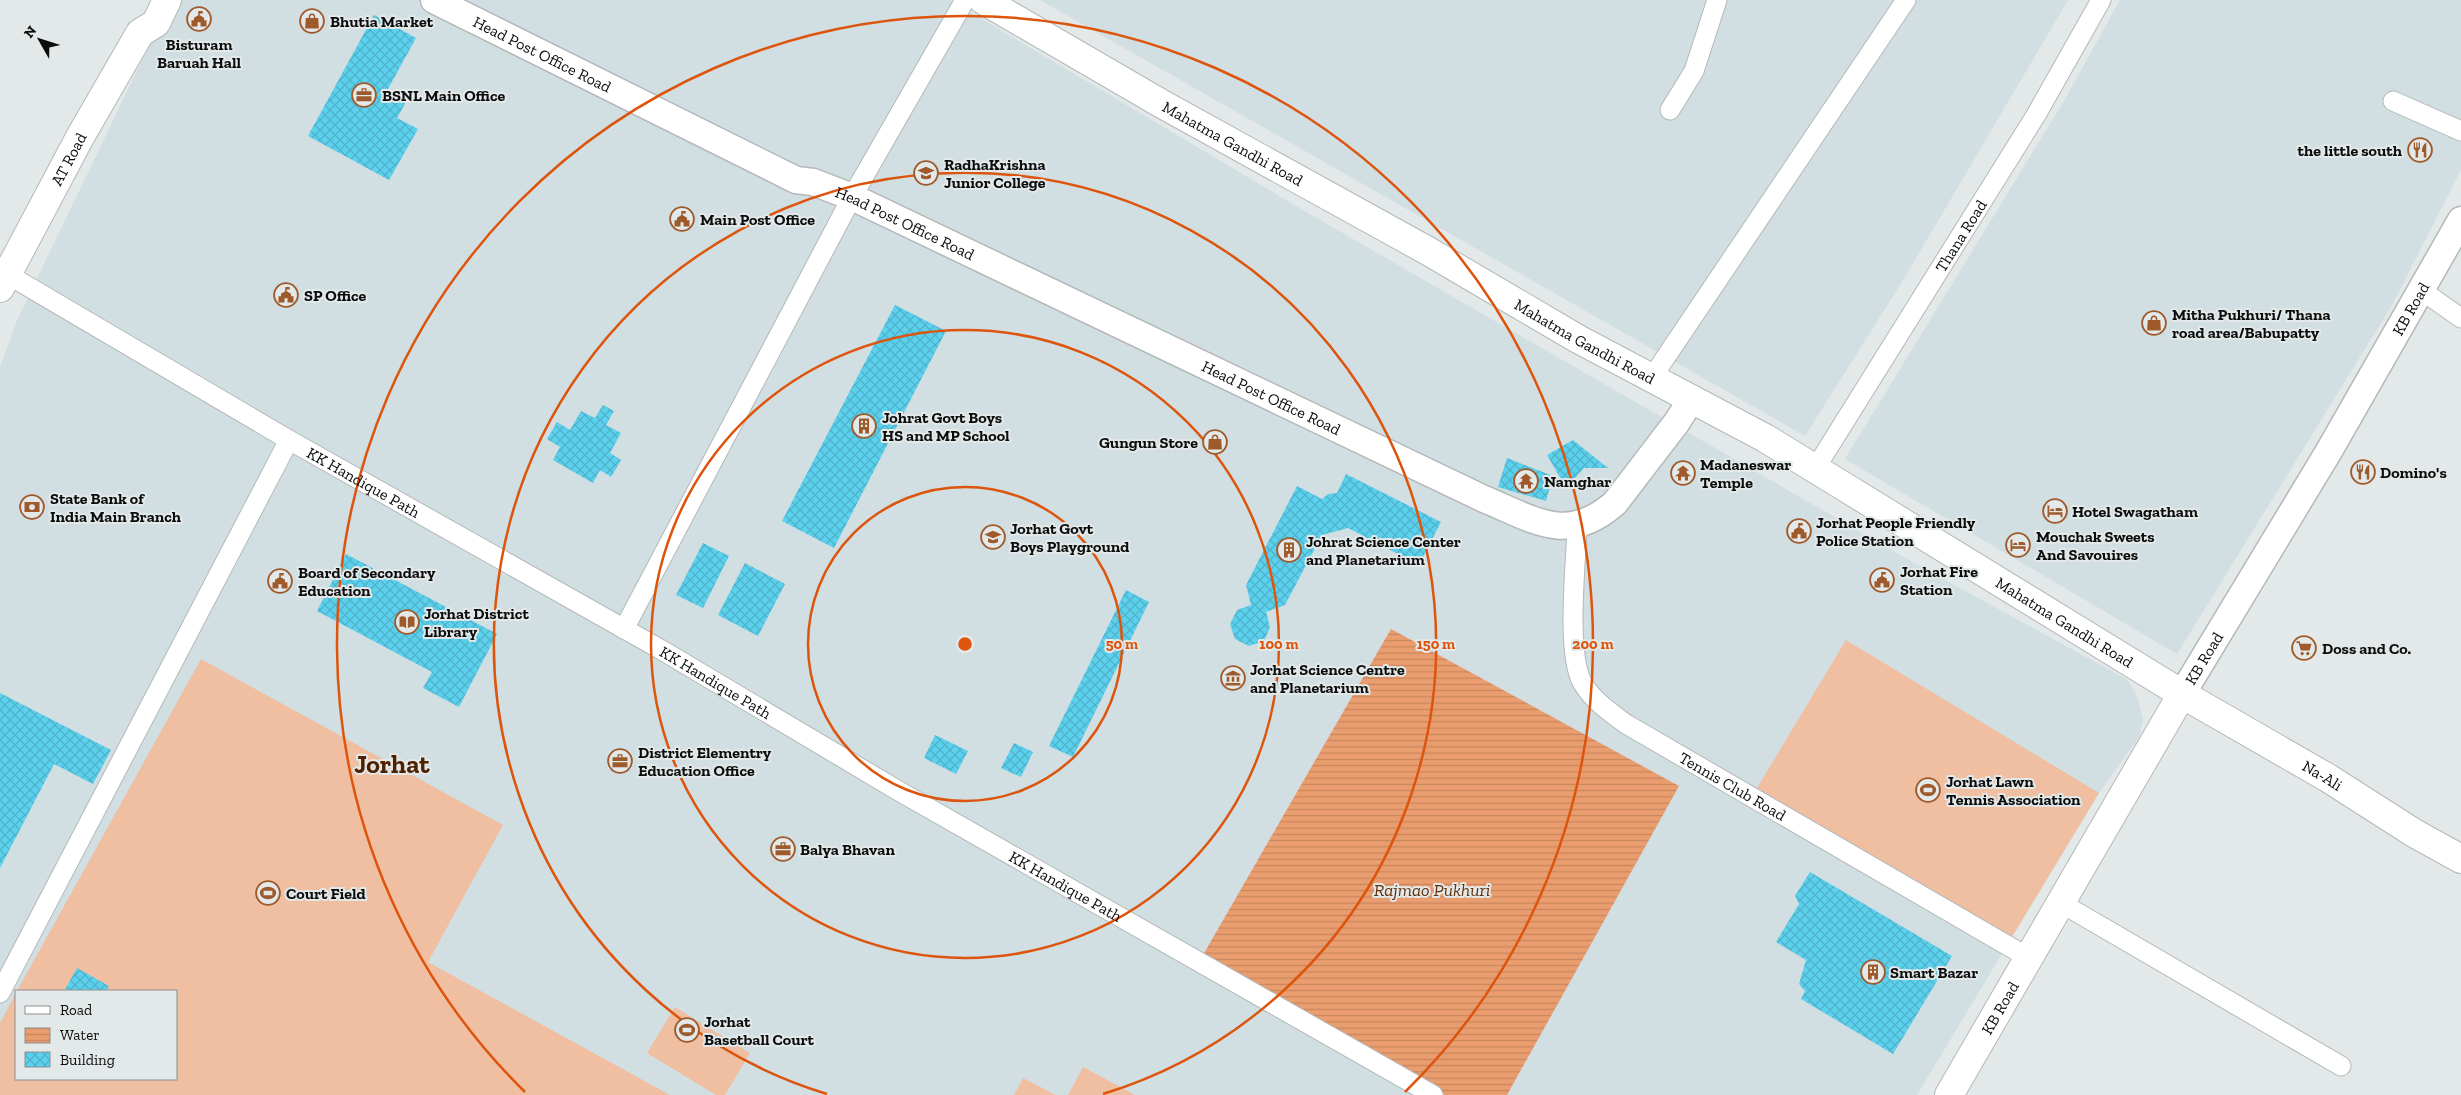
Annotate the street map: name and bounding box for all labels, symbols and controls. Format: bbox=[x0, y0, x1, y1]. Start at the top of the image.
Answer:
public building icon: Bisturam Baruah Hall bbox=[186, 6, 212, 32]
shop icon: Bhutia Market bbox=[299, 8, 325, 34]
place label: Bhutia Market bbox=[330, 12, 434, 31]
street label: Head Post Office Road bbox=[470, 12, 615, 96]
north arrow bbox=[15, 15, 65, 65]
text: N bbox=[20, 22, 40, 42]
place label: Bisturam Baruah Hall bbox=[157, 35, 241, 72]
office icon: BSNL Main Office bbox=[351, 82, 377, 108]
place label: BSNL Main Office bbox=[382, 86, 506, 105]
street label: Mahatma Gandhi Road bbox=[1159, 97, 1307, 190]
street label: AT Road bbox=[47, 129, 90, 189]
restaurant icon: the little south bbox=[2407, 137, 2433, 163]
place label: the little south bbox=[2298, 141, 2403, 160]
place label: RadhaKrishna Junior College bbox=[944, 155, 1046, 192]
school or university icon: RadhaKrishna Junior College bbox=[913, 160, 939, 186]
street label: Head Post Office Road bbox=[833, 182, 978, 264]
street label: Thana Road bbox=[1931, 196, 1990, 275]
public building icon: Main Post Office bbox=[669, 206, 695, 232]
place label: Main Post Office bbox=[700, 210, 815, 229]
street label: KB Road bbox=[2388, 279, 2433, 339]
public building icon: SP Office bbox=[273, 282, 299, 308]
place label: SP Office bbox=[304, 286, 367, 305]
street label: Mahatma Gandhi Road bbox=[1511, 294, 1659, 388]
place label: Mitha Pukhuri/ Thana road area/Babupatty bbox=[2172, 305, 2331, 342]
shop icon: Mitha Pukhuri/ Thana road area/Babupatty bbox=[2141, 310, 2167, 336]
street label: Head Post Office Road bbox=[1199, 356, 1344, 439]
place label: Johrat Govt Boys HS and MP School bbox=[882, 408, 1010, 445]
building icon: Johrat Govt Boys HS and MP School bbox=[851, 413, 877, 439]
shop icon: Gungun Store bbox=[1202, 429, 1228, 455]
place label: Gungun Store bbox=[1099, 433, 1198, 452]
street label: KK Handique Path bbox=[304, 443, 423, 521]
place label: Madaneswar Temple bbox=[1700, 455, 1791, 492]
restaurant icon: Domino's bbox=[2350, 459, 2376, 485]
temple icon: Madaneswar Temple bbox=[1670, 460, 1696, 486]
place label: Domino's bbox=[2380, 463, 2447, 482]
temple icon: Namghar bbox=[1513, 468, 1539, 494]
place label: Namghar bbox=[1544, 472, 1611, 491]
place label: State Bank of India Main Branch bbox=[50, 489, 182, 526]
bank icon: State Bank of India Main Branch bbox=[19, 494, 45, 520]
hotel icon: Hotel Swagatham bbox=[2042, 498, 2068, 524]
place label: Hotel Swagatham bbox=[2072, 502, 2198, 521]
place label: Jorhat People Friendly Police Station bbox=[1816, 513, 1976, 550]
public building icon: Jorhat People Friendly Police Station bbox=[1786, 518, 1812, 544]
place label: Jorhat Govt Boys Playground bbox=[1010, 519, 1129, 556]
school or university icon: Jorhat Govt Boys Playground bbox=[980, 524, 1006, 550]
place label: Mouchak Sweets And Savouires bbox=[2036, 527, 2155, 564]
place label: Johrat Science Center and Planetarium bbox=[1306, 532, 1461, 569]
hotel icon: Mouchak Sweets And Savouires bbox=[2005, 532, 2031, 558]
building icon: Johrat Science Center and Planetarium bbox=[1276, 537, 1302, 563]
place label: Jorhat Fire Station bbox=[1900, 562, 1978, 599]
place label: Board of Secondary Education bbox=[298, 563, 436, 600]
public building icon: Jorhat Fire Station bbox=[1869, 567, 1895, 593]
public building icon: Board of Secondary Education bbox=[267, 568, 293, 594]
street label: Mahatma Gandhi Road bbox=[1992, 573, 2137, 671]
place label: Jorhat District Library bbox=[424, 604, 529, 641]
library icon: Jorhat District Library bbox=[394, 609, 420, 635]
street label: KB Road bbox=[2181, 628, 2227, 688]
centre of rings bbox=[956, 635, 974, 653]
text: 50 m bbox=[1106, 635, 1138, 653]
text: 100 m bbox=[1259, 635, 1299, 653]
text: 150 m bbox=[1417, 635, 1455, 653]
text: 200 m bbox=[1572, 635, 1614, 653]
supermarket icon: Doss and Co. bbox=[2291, 635, 2317, 661]
place label: Doss and Co. bbox=[2322, 639, 2412, 658]
street label: KK Handique Path bbox=[657, 642, 775, 723]
place label: Jorhat Science Centre and Planetarium bbox=[1250, 660, 1405, 697]
museum icon: Jorhat Science Centre and Planetarium bbox=[1220, 665, 1246, 691]
place label: District Elementry Education Office bbox=[638, 743, 772, 780]
district label: Jorhat bbox=[354, 748, 430, 780]
office icon: District Elementry Education Office bbox=[607, 748, 633, 774]
street label: Tennis Club Road bbox=[1676, 748, 1790, 825]
street label: Na-Ali bbox=[2299, 756, 2347, 795]
place label: Jorhat Lawn Tennis Association bbox=[1946, 772, 2081, 809]
sports icon: Jorhat Lawn Tennis Association bbox=[1915, 777, 1941, 803]
office icon: Balya Bhavan bbox=[770, 836, 796, 862]
place label: Balya Bhavan bbox=[800, 840, 895, 859]
street label: KK Handique Path bbox=[1006, 846, 1125, 926]
water label: Rajmao Pukhuri bbox=[1374, 879, 1490, 901]
sports icon: Court Field bbox=[255, 880, 281, 906]
place label: Court Field bbox=[286, 884, 366, 903]
building icon: Smart Bazar bbox=[1860, 959, 1886, 985]
place label: Smart Bazar bbox=[1890, 963, 1978, 982]
street label: KB Road bbox=[1977, 978, 2023, 1038]
legend bbox=[15, 990, 178, 1080]
text: Road bbox=[60, 1001, 93, 1019]
place label: Jorhat Basetball Court bbox=[704, 1012, 815, 1049]
sports icon: Jorhat Basetball Court bbox=[674, 1017, 700, 1043]
text: Water bbox=[60, 1026, 100, 1044]
text: Building bbox=[60, 1051, 115, 1069]

